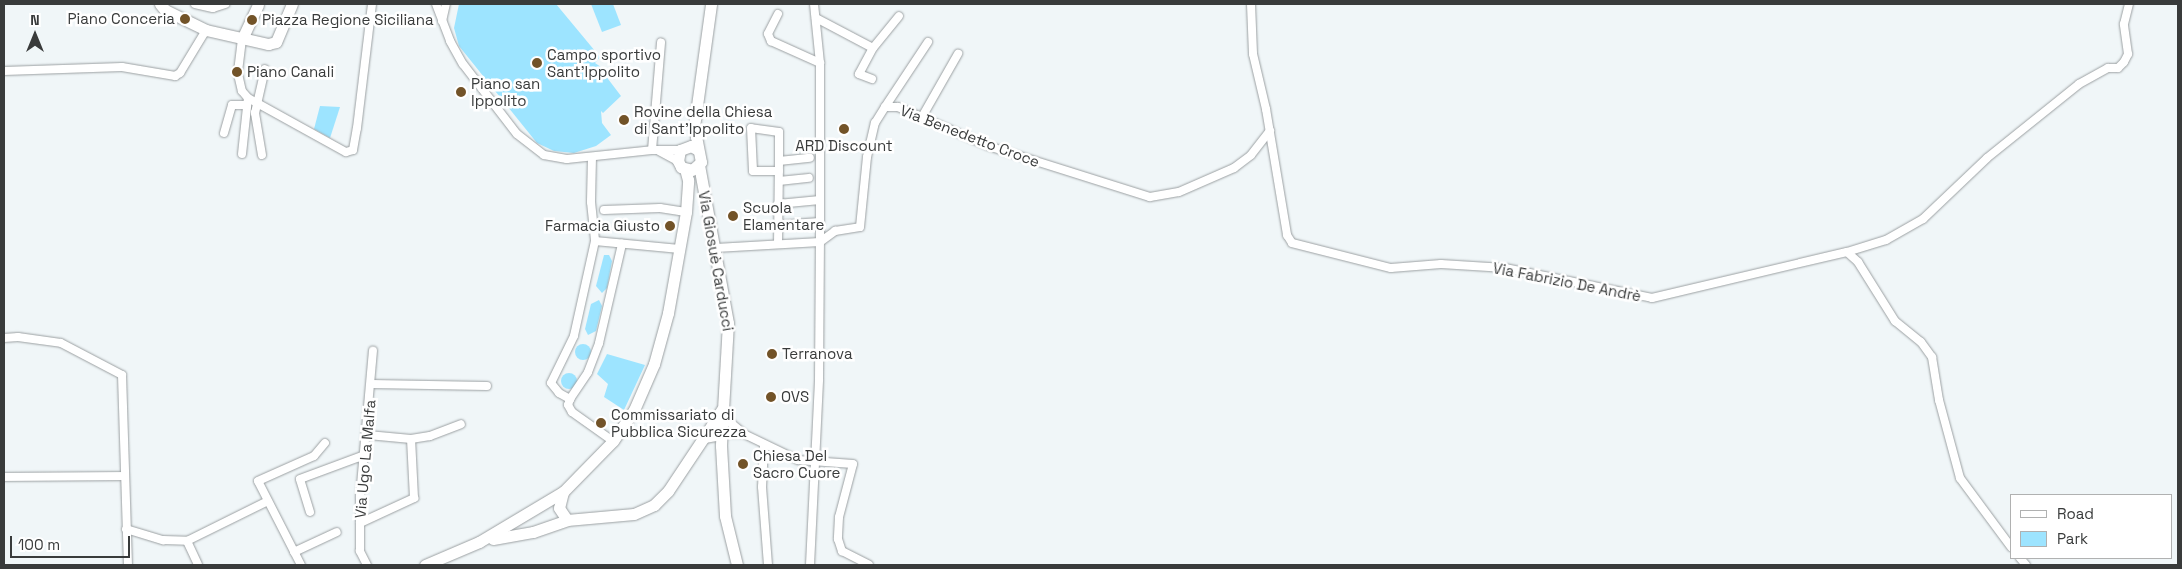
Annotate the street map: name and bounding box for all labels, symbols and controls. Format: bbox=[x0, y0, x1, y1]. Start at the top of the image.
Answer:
north arrow bbox=[10, 10, 60, 60]
place label: Piano Conceria bbox=[67, 10, 175, 28]
text: N bbox=[30, 11, 40, 29]
place label: Piazza Regione Siciliana bbox=[262, 11, 434, 29]
marker: Piano Conceria bbox=[179, 13, 191, 25]
marker: Piazza Regione Siciliana bbox=[246, 14, 258, 26]
place label: Campo sportivo Sant'Ippolito bbox=[547, 45, 661, 80]
marker: Campo sportivo Sant'Ippolito bbox=[531, 57, 543, 69]
place label: Piano Canali bbox=[247, 63, 334, 81]
marker: Piano Canali bbox=[231, 66, 243, 78]
place label: Piano san Ippolito bbox=[471, 74, 540, 109]
marker: Piano san Ippolito bbox=[455, 86, 467, 98]
street label: Via Benedetto Croce bbox=[898, 101, 1042, 171]
place label: Rovine della Chiesa di Sant'Ippolito bbox=[634, 102, 772, 137]
marker: Rovine della Chiesa di Sant'Ippolito bbox=[618, 114, 630, 126]
marker: ARD Discount bbox=[838, 123, 850, 135]
place label: ARD Discount bbox=[795, 137, 893, 155]
street label: Via Giosuè Carducci bbox=[695, 189, 737, 333]
place label: Scuola Elamentare bbox=[743, 198, 824, 233]
marker: Scuola Elamentare bbox=[727, 210, 739, 222]
place label: Farmacia Giusto bbox=[545, 217, 660, 235]
marker: Farmacia Giusto bbox=[664, 220, 676, 232]
street label: Via Fabrizio De Andrè bbox=[1491, 259, 1643, 305]
place label: Terranova bbox=[782, 345, 853, 363]
marker: Terranova bbox=[766, 348, 778, 360]
place label: OVS bbox=[781, 388, 809, 406]
marker: OVS bbox=[765, 391, 777, 403]
street label: Via Ugo La Malfa bbox=[351, 399, 379, 519]
place label: Commissariato di Pubblica Sicurezza bbox=[611, 405, 747, 440]
marker: Commissariato di Pubblica Sicurezza bbox=[595, 417, 607, 429]
place label: Chiesa Del Sacro Cuore bbox=[753, 446, 840, 481]
marker: Chiesa Del Sacro Cuore bbox=[737, 458, 749, 470]
legend bbox=[2010, 494, 2172, 559]
text: Road bbox=[2057, 504, 2094, 523]
scale bar bbox=[12, 526, 132, 558]
text: Park bbox=[2057, 529, 2088, 548]
text: 100 m bbox=[18, 535, 60, 554]

